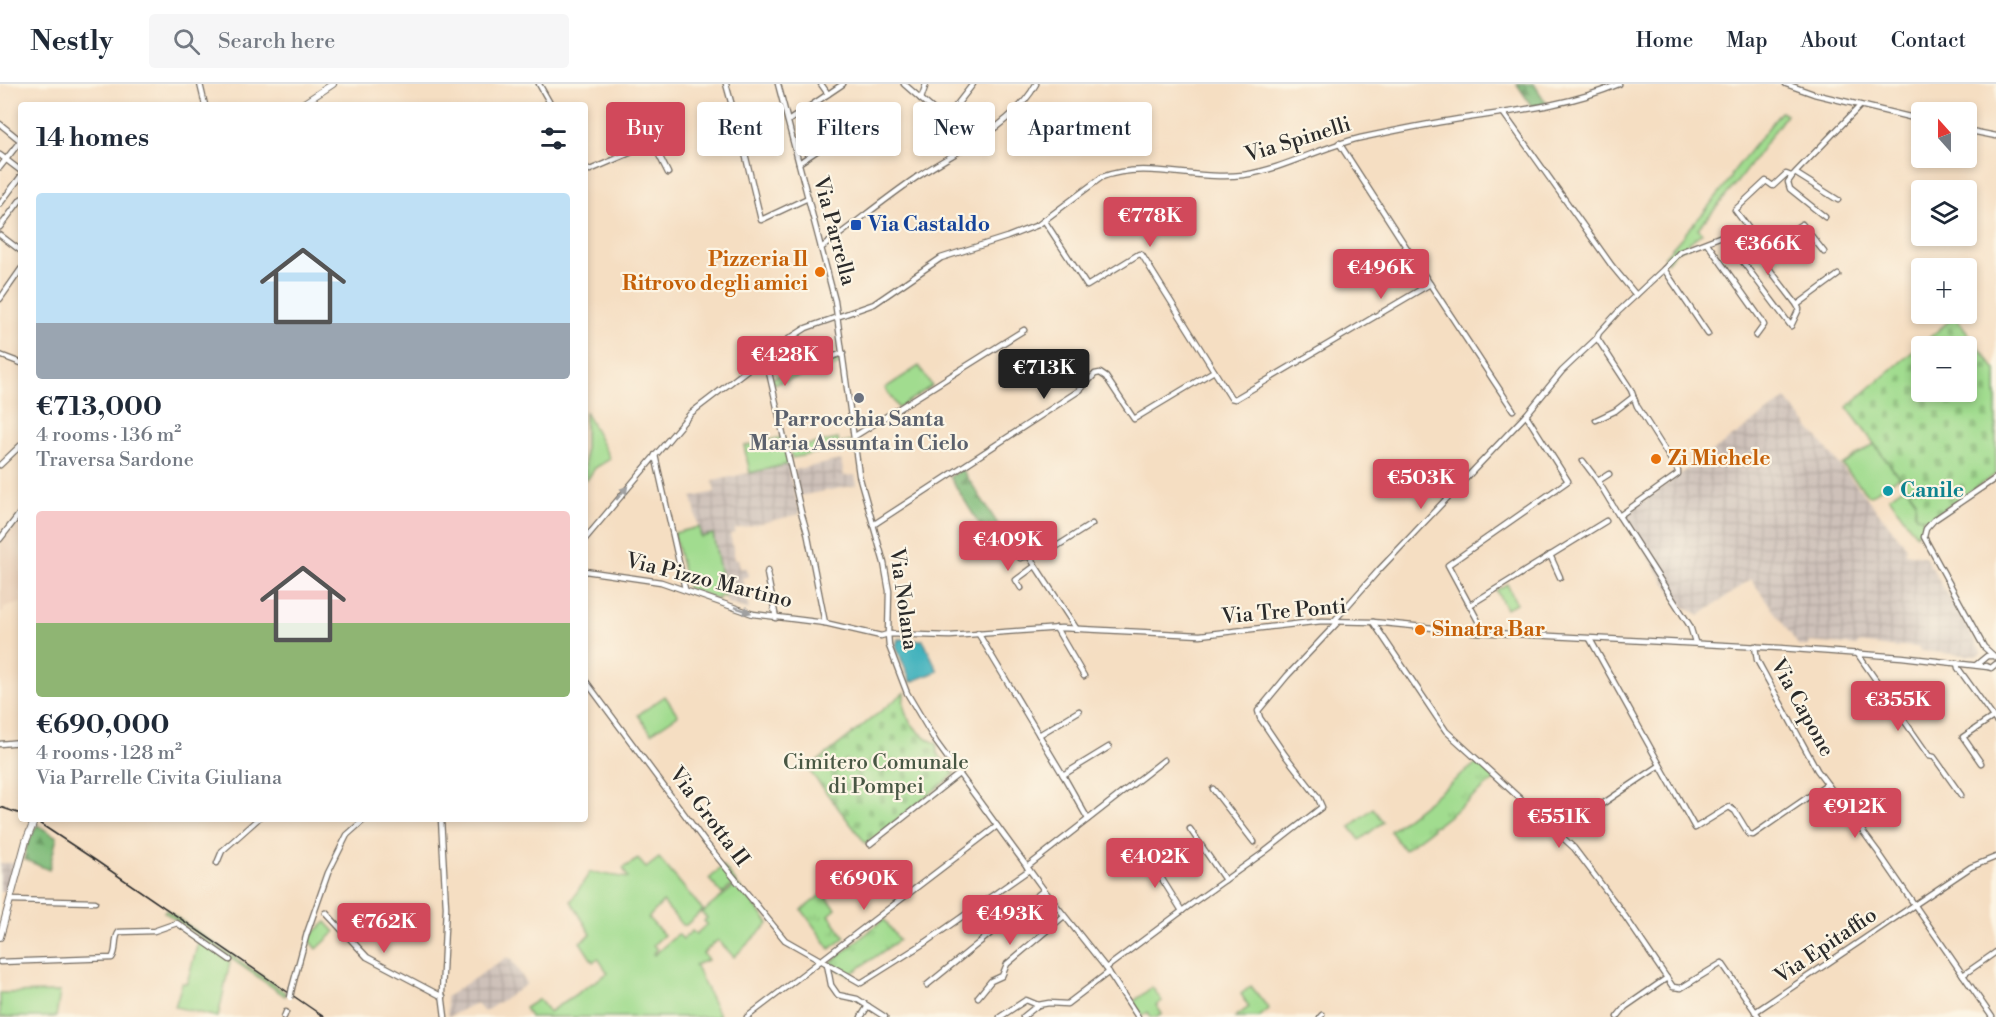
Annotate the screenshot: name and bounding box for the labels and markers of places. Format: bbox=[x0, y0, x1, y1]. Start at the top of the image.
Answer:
pin: €778K bbox=[1108, 197, 1192, 248]
place label: Via Castaldo bbox=[867, 212, 990, 238]
marker: Via Castaldo bbox=[849, 218, 863, 232]
pin: €366K bbox=[1726, 225, 1810, 276]
place label: Pizzeria Il Ritrovo degli amici bbox=[622, 247, 808, 297]
pin: €496K bbox=[1339, 249, 1423, 300]
marker: Pizzeria Il Ritrovo degli amici bbox=[813, 265, 827, 279]
pin: €428K bbox=[743, 336, 827, 387]
pin: €713K bbox=[1002, 349, 1086, 400]
marker: Parrocchia Santa Maria Assunta in Cielo bbox=[852, 391, 866, 405]
place label: Parrocchia Santa Maria Assunta in Cielo bbox=[749, 407, 969, 457]
place label: Zi Michele bbox=[1668, 446, 1770, 472]
marker: Zi Michele bbox=[1649, 452, 1663, 466]
pin: €503K bbox=[1379, 459, 1463, 510]
place label: Canile bbox=[1900, 478, 1964, 504]
marker: Canile bbox=[1881, 484, 1895, 498]
pin: €409K bbox=[966, 521, 1050, 572]
place label: Sinatra Bar bbox=[1432, 617, 1545, 643]
marker: Sinatra Bar bbox=[1413, 623, 1427, 637]
pin: €355K bbox=[1856, 681, 1940, 732]
pin: €912K bbox=[1813, 788, 1897, 839]
pin: €551K bbox=[1517, 798, 1601, 849]
pin: €402K bbox=[1113, 838, 1197, 889]
pin: €690K bbox=[822, 860, 906, 911]
pin: €493K bbox=[968, 895, 1052, 946]
pin: €762K bbox=[342, 903, 426, 954]

